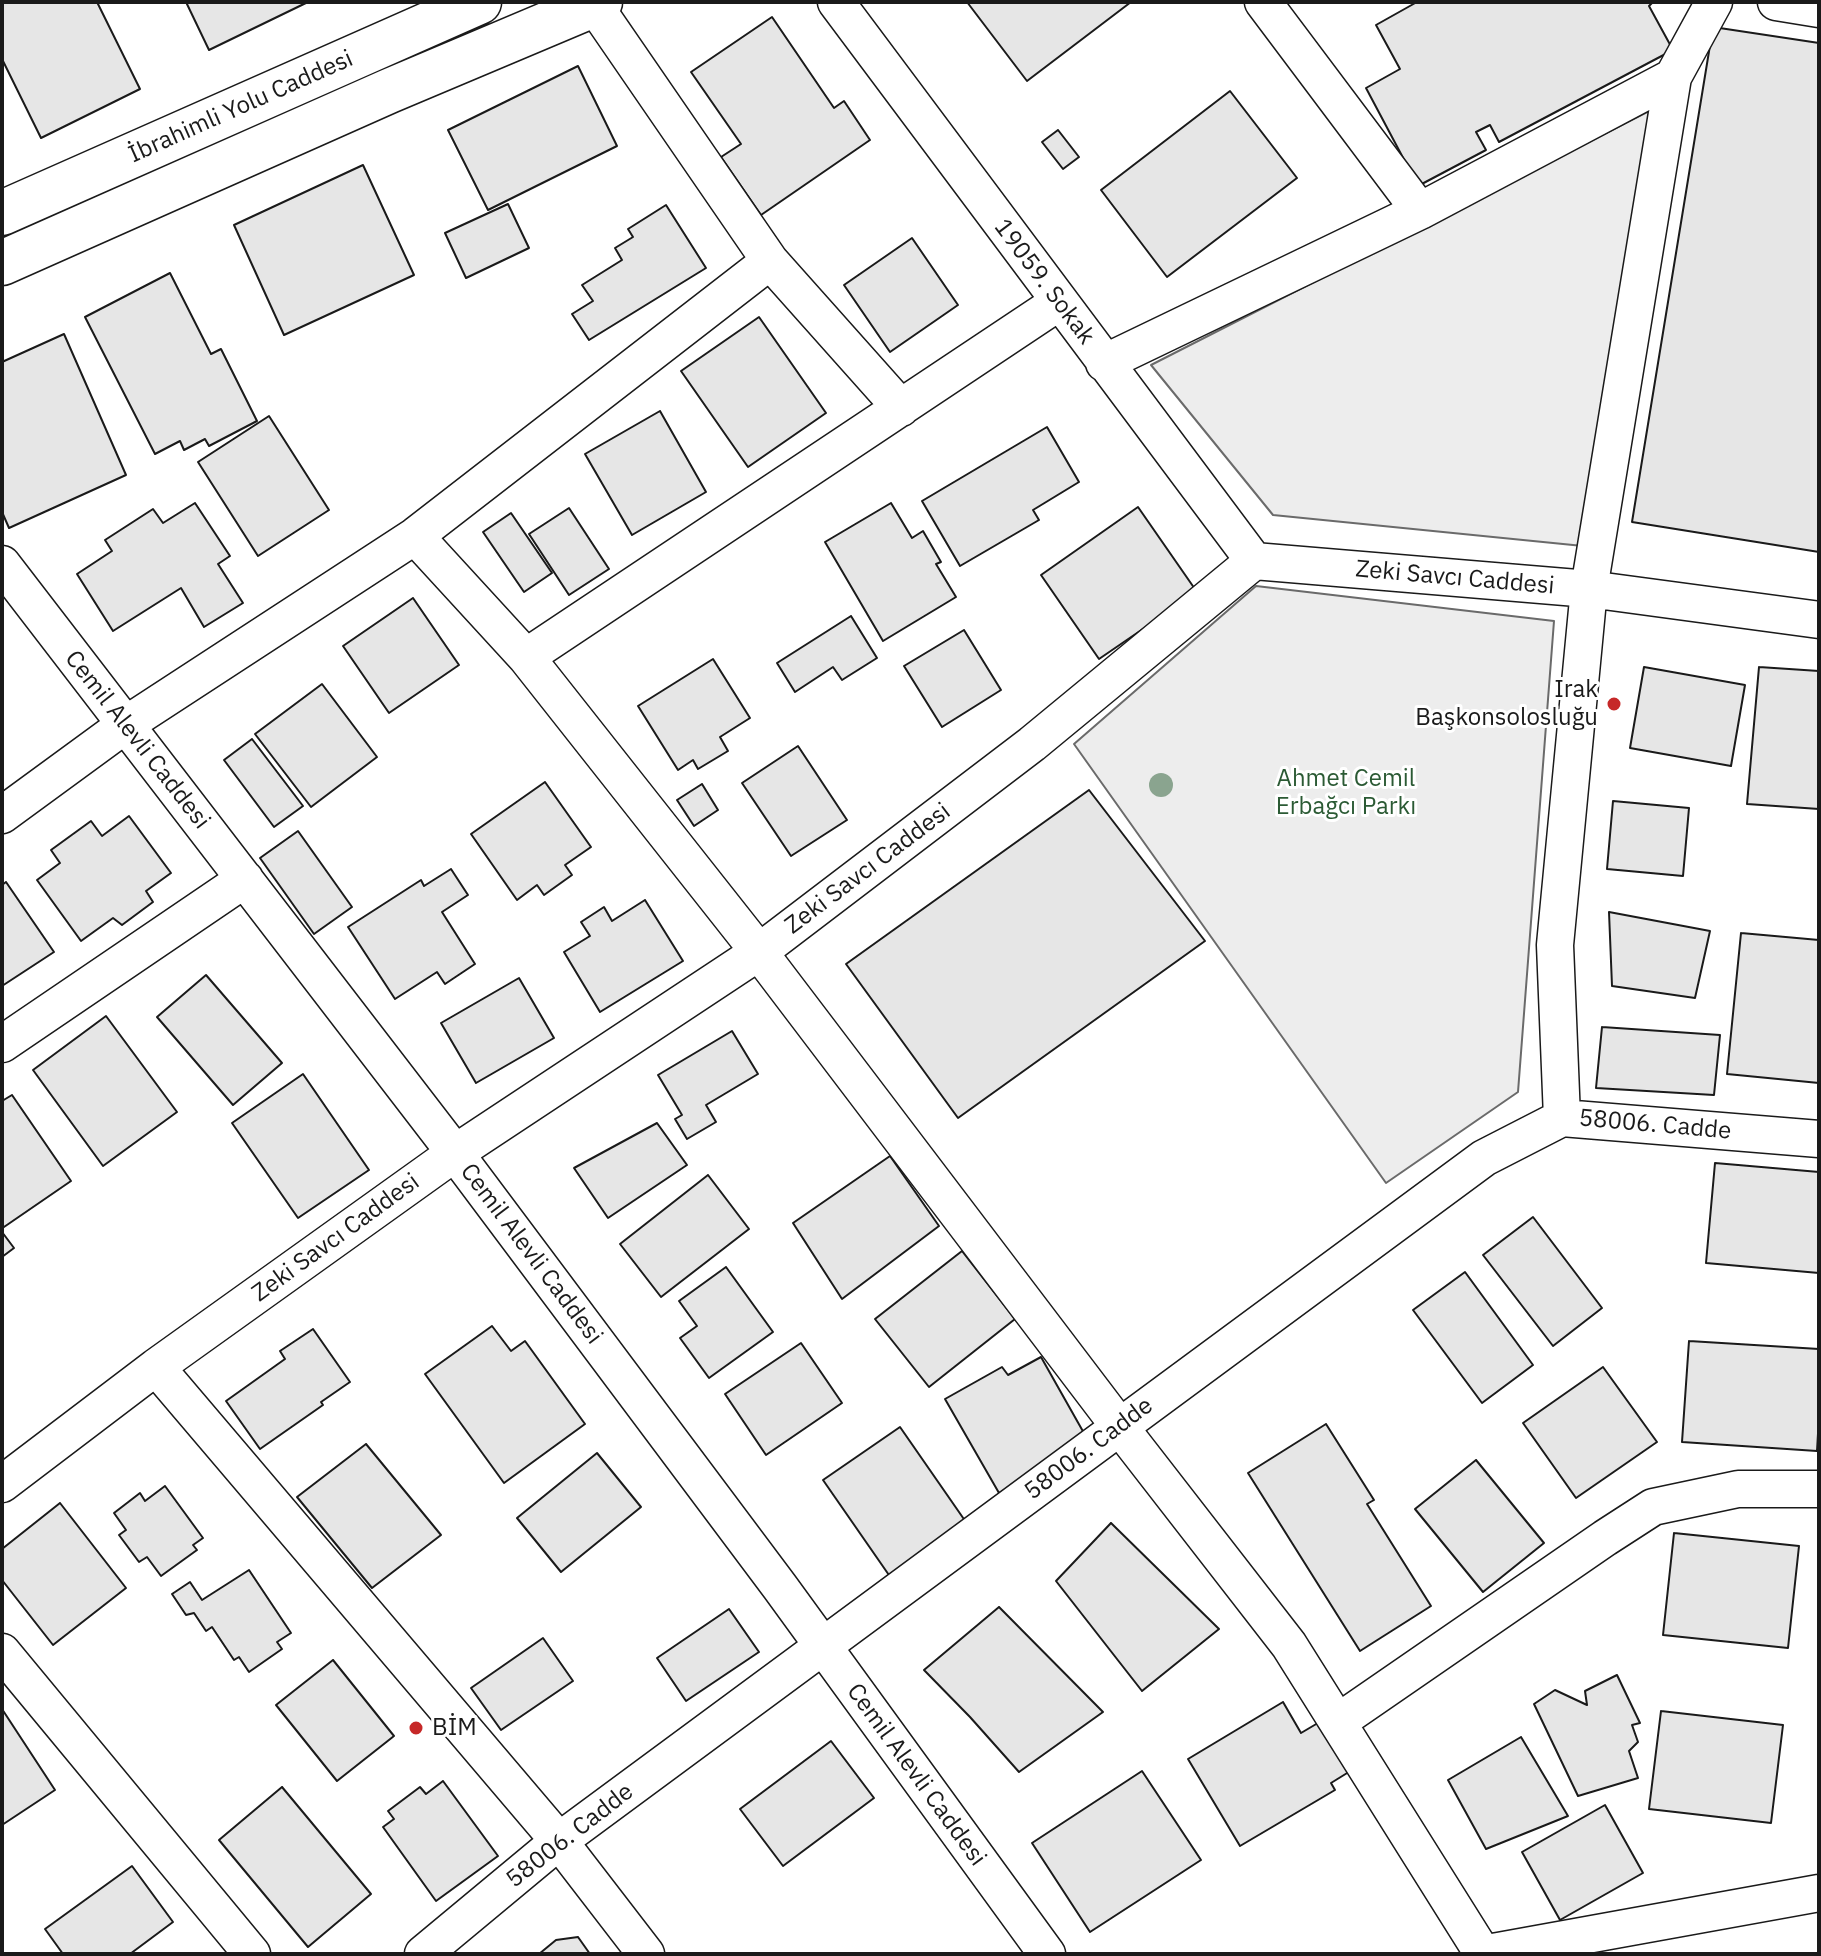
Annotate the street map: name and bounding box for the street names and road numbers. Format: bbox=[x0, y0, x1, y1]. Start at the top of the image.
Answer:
street label: İbrahimli Yolu Caddesi bbox=[124, 45, 358, 169]
street label: 19059. Sokak bbox=[987, 214, 1101, 350]
street label: Zeki Savcı Caddesi bbox=[1354, 555, 1556, 601]
street label: Cemil Alevli Caddesi bbox=[58, 645, 216, 835]
street label: Zeki Savcı Caddesi bbox=[780, 797, 956, 941]
street label: 58006. Cadde bbox=[1578, 1104, 1732, 1146]
street label: Cemil Alevli Caddesi bbox=[454, 1158, 608, 1350]
street label: Zeki Savcı Caddesi bbox=[247, 1168, 425, 1308]
street label: 58006. Cadde bbox=[1019, 1391, 1159, 1507]
street label: Cemil Alevli Caddesi bbox=[840, 1678, 992, 1872]
street label: 58006. Cadde bbox=[501, 1778, 639, 1894]

